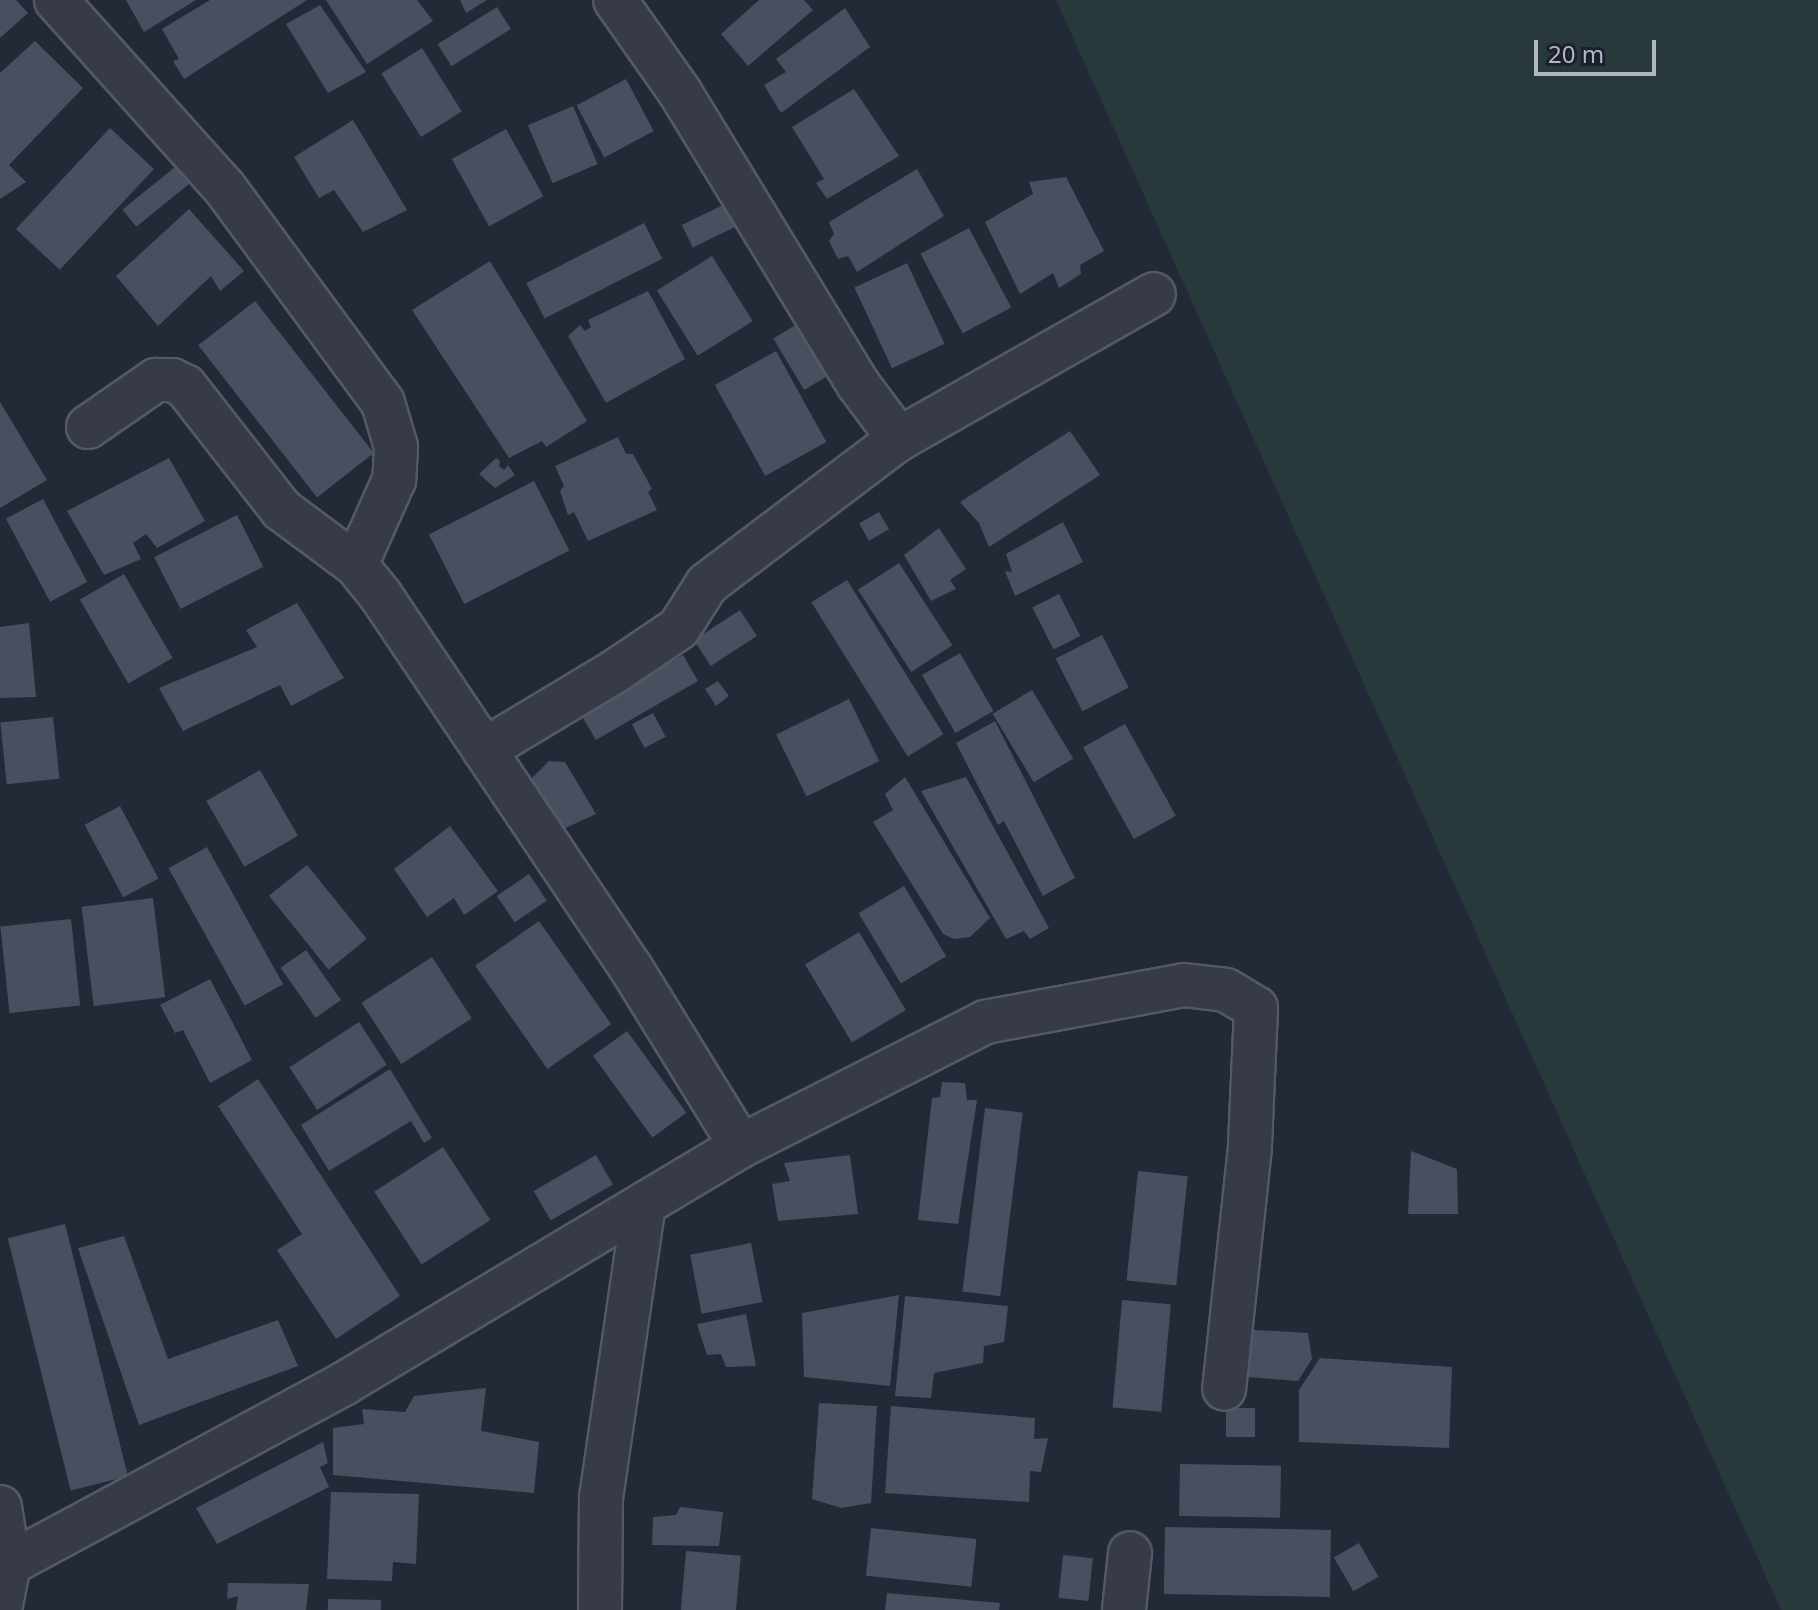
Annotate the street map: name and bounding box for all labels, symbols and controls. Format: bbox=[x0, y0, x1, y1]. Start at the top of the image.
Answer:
scale bar bbox=[1538, 24, 1660, 74]
text: 20 m bbox=[1548, 37, 1604, 70]

